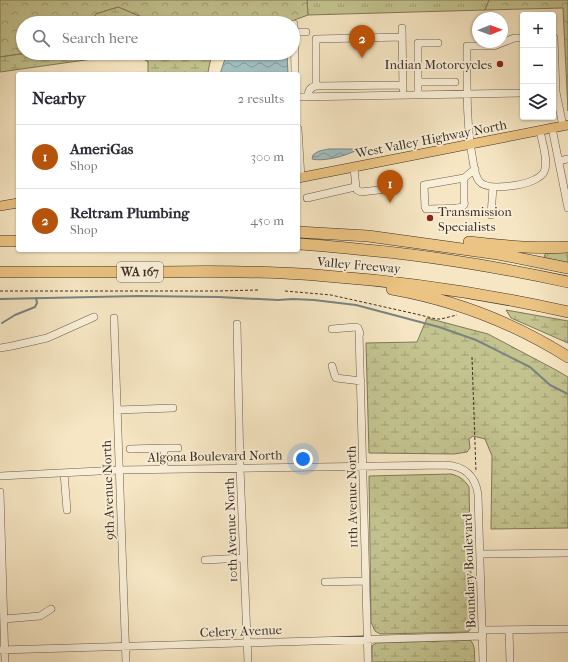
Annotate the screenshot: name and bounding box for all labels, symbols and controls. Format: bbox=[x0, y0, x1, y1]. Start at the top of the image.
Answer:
north arrow bbox=[472, 12, 508, 48]
map controls bbox=[520, 12, 556, 120]
button: + bbox=[520, 12, 556, 48]
search box bbox=[16, 16, 300, 60]
pin: 2 bbox=[349, 25, 375, 58]
icon: search bbox=[30, 27, 52, 49]
text: Search here bbox=[62, 29, 138, 47]
button: − bbox=[520, 48, 556, 84]
place label: Indian Motorcycles bbox=[385, 57, 492, 72]
marker: Indian Motorcycles bbox=[495, 59, 505, 69]
button: layers bbox=[520, 84, 556, 120]
text: Nearby bbox=[32, 88, 86, 108]
text: 2 results bbox=[238, 91, 284, 106]
street label: West Valley Highway North bbox=[353, 117, 509, 161]
text: AmeriGas bbox=[70, 140, 133, 158]
text: 1 bbox=[43, 149, 47, 164]
text: 300 m bbox=[251, 149, 284, 164]
text: Shop bbox=[70, 158, 98, 173]
pin: 1 bbox=[377, 170, 403, 203]
text: Reltram Plumbing bbox=[70, 204, 189, 222]
place label: Transmission Specialists bbox=[438, 204, 512, 234]
text: 2 bbox=[42, 213, 48, 228]
text: 450 m bbox=[250, 213, 284, 228]
marker: Transmission Specialists bbox=[425, 213, 435, 223]
text: Shop bbox=[70, 222, 98, 237]
street label: Valley Freeway bbox=[315, 254, 403, 276]
road number: WA 167 bbox=[117, 262, 163, 282]
street label: 9th Avenue North bbox=[99, 439, 117, 540]
street label: 11th Avenue North bbox=[344, 445, 360, 548]
street label: Algona Boulevard North bbox=[146, 447, 283, 465]
your location bbox=[293, 449, 313, 469]
street label: 10th Avenue North bbox=[222, 477, 240, 583]
street label: Boundary Boulevard bbox=[459, 512, 479, 629]
street label: Celery Avenue bbox=[200, 622, 283, 640]

